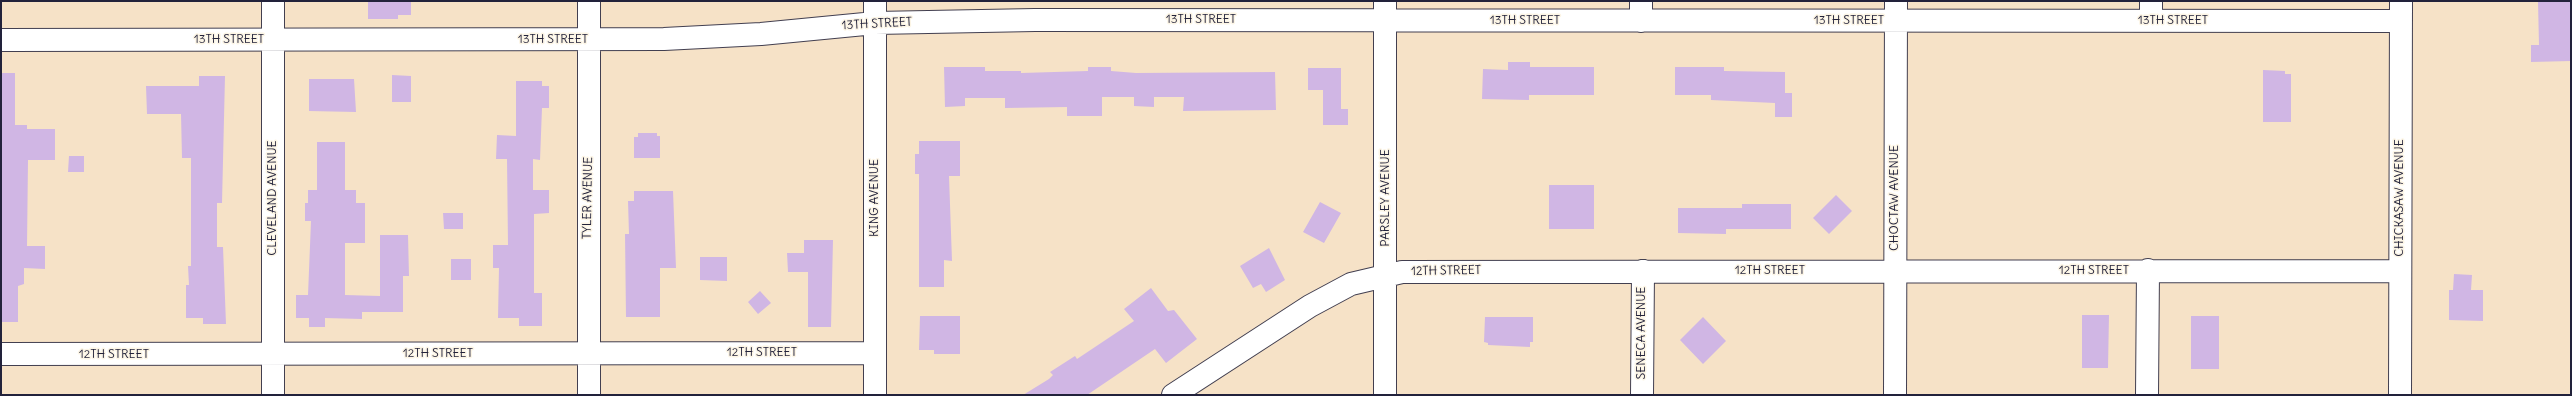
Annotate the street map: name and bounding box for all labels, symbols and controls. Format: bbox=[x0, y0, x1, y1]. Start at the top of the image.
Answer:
street label: 13TH STREET bbox=[1166, 13, 1236, 27]
street label: 13TH STREET bbox=[1490, 14, 1560, 28]
street label: 13TH STREET bbox=[1814, 14, 1884, 28]
street label: 13TH STREET bbox=[2138, 14, 2208, 28]
street label: 13TH STREET bbox=[842, 15, 912, 33]
street label: 13TH STREET bbox=[194, 33, 264, 47]
street label: 13TH STREET bbox=[518, 33, 588, 47]
street label: CHICKASAW AVENUE bbox=[2393, 139, 2407, 257]
street label: CLEVELAND AVENUE bbox=[266, 140, 280, 256]
street label: CHOCTAW AVENUE bbox=[1888, 145, 1902, 251]
street label: PARSLEY AVENUE bbox=[1379, 149, 1393, 247]
street label: TYLER AVENUE bbox=[580, 157, 596, 239]
street label: KING AVENUE bbox=[868, 159, 882, 237]
street label: 12TH STREET bbox=[1411, 263, 1481, 279]
street label: 12TH STREET bbox=[1735, 264, 1805, 278]
street label: 12TH STREET bbox=[2059, 264, 2129, 278]
street label: SENECA AVENUE bbox=[1635, 287, 1649, 379]
street label: 12TH STREET bbox=[727, 346, 797, 360]
street label: 12TH STREET bbox=[403, 347, 473, 361]
street label: 12TH STREET bbox=[79, 348, 149, 362]

